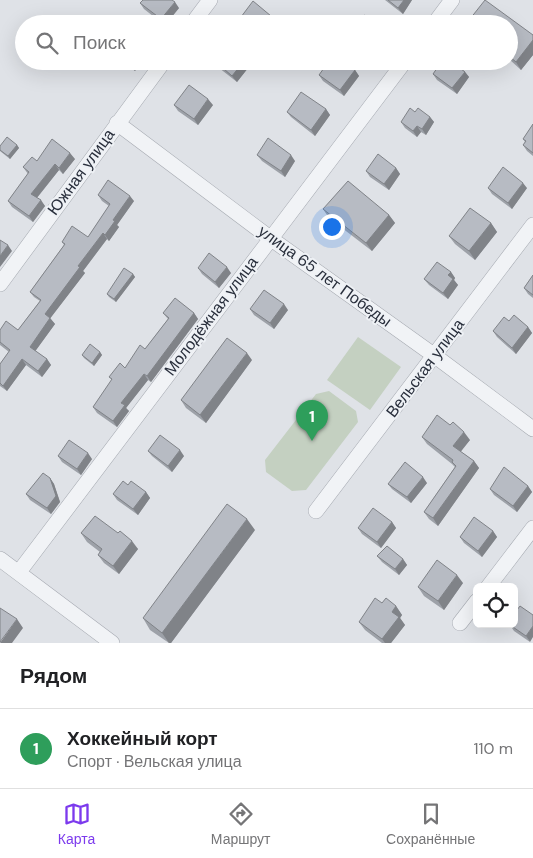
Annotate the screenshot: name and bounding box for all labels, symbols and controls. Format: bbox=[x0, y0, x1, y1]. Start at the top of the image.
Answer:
search box bbox=[15, 15, 518, 70]
icon: search bbox=[33, 29, 61, 57]
text: Поиск bbox=[73, 30, 126, 55]
street label: Южная улица bbox=[43, 125, 119, 219]
your location bbox=[319, 214, 345, 240]
street label: улица 65 лет Победы bbox=[254, 220, 396, 332]
street label: Молодёжная улица bbox=[159, 252, 263, 380]
street label: Вельская улица bbox=[381, 315, 469, 421]
pin: 1 bbox=[296, 400, 328, 441]
map controls bbox=[473, 583, 518, 628]
button: locate bbox=[473, 583, 518, 628]
text: Рядом bbox=[20, 662, 87, 690]
text: Хоккейный корт bbox=[67, 726, 218, 751]
text: 1 bbox=[33, 738, 39, 759]
text: 110 m bbox=[474, 738, 513, 759]
text: Спорт · Вельская улица bbox=[67, 751, 242, 772]
tab: Карта bbox=[58, 800, 95, 848]
tab: Маршрут bbox=[211, 800, 270, 848]
tab: Сохранённые bbox=[386, 800, 475, 848]

